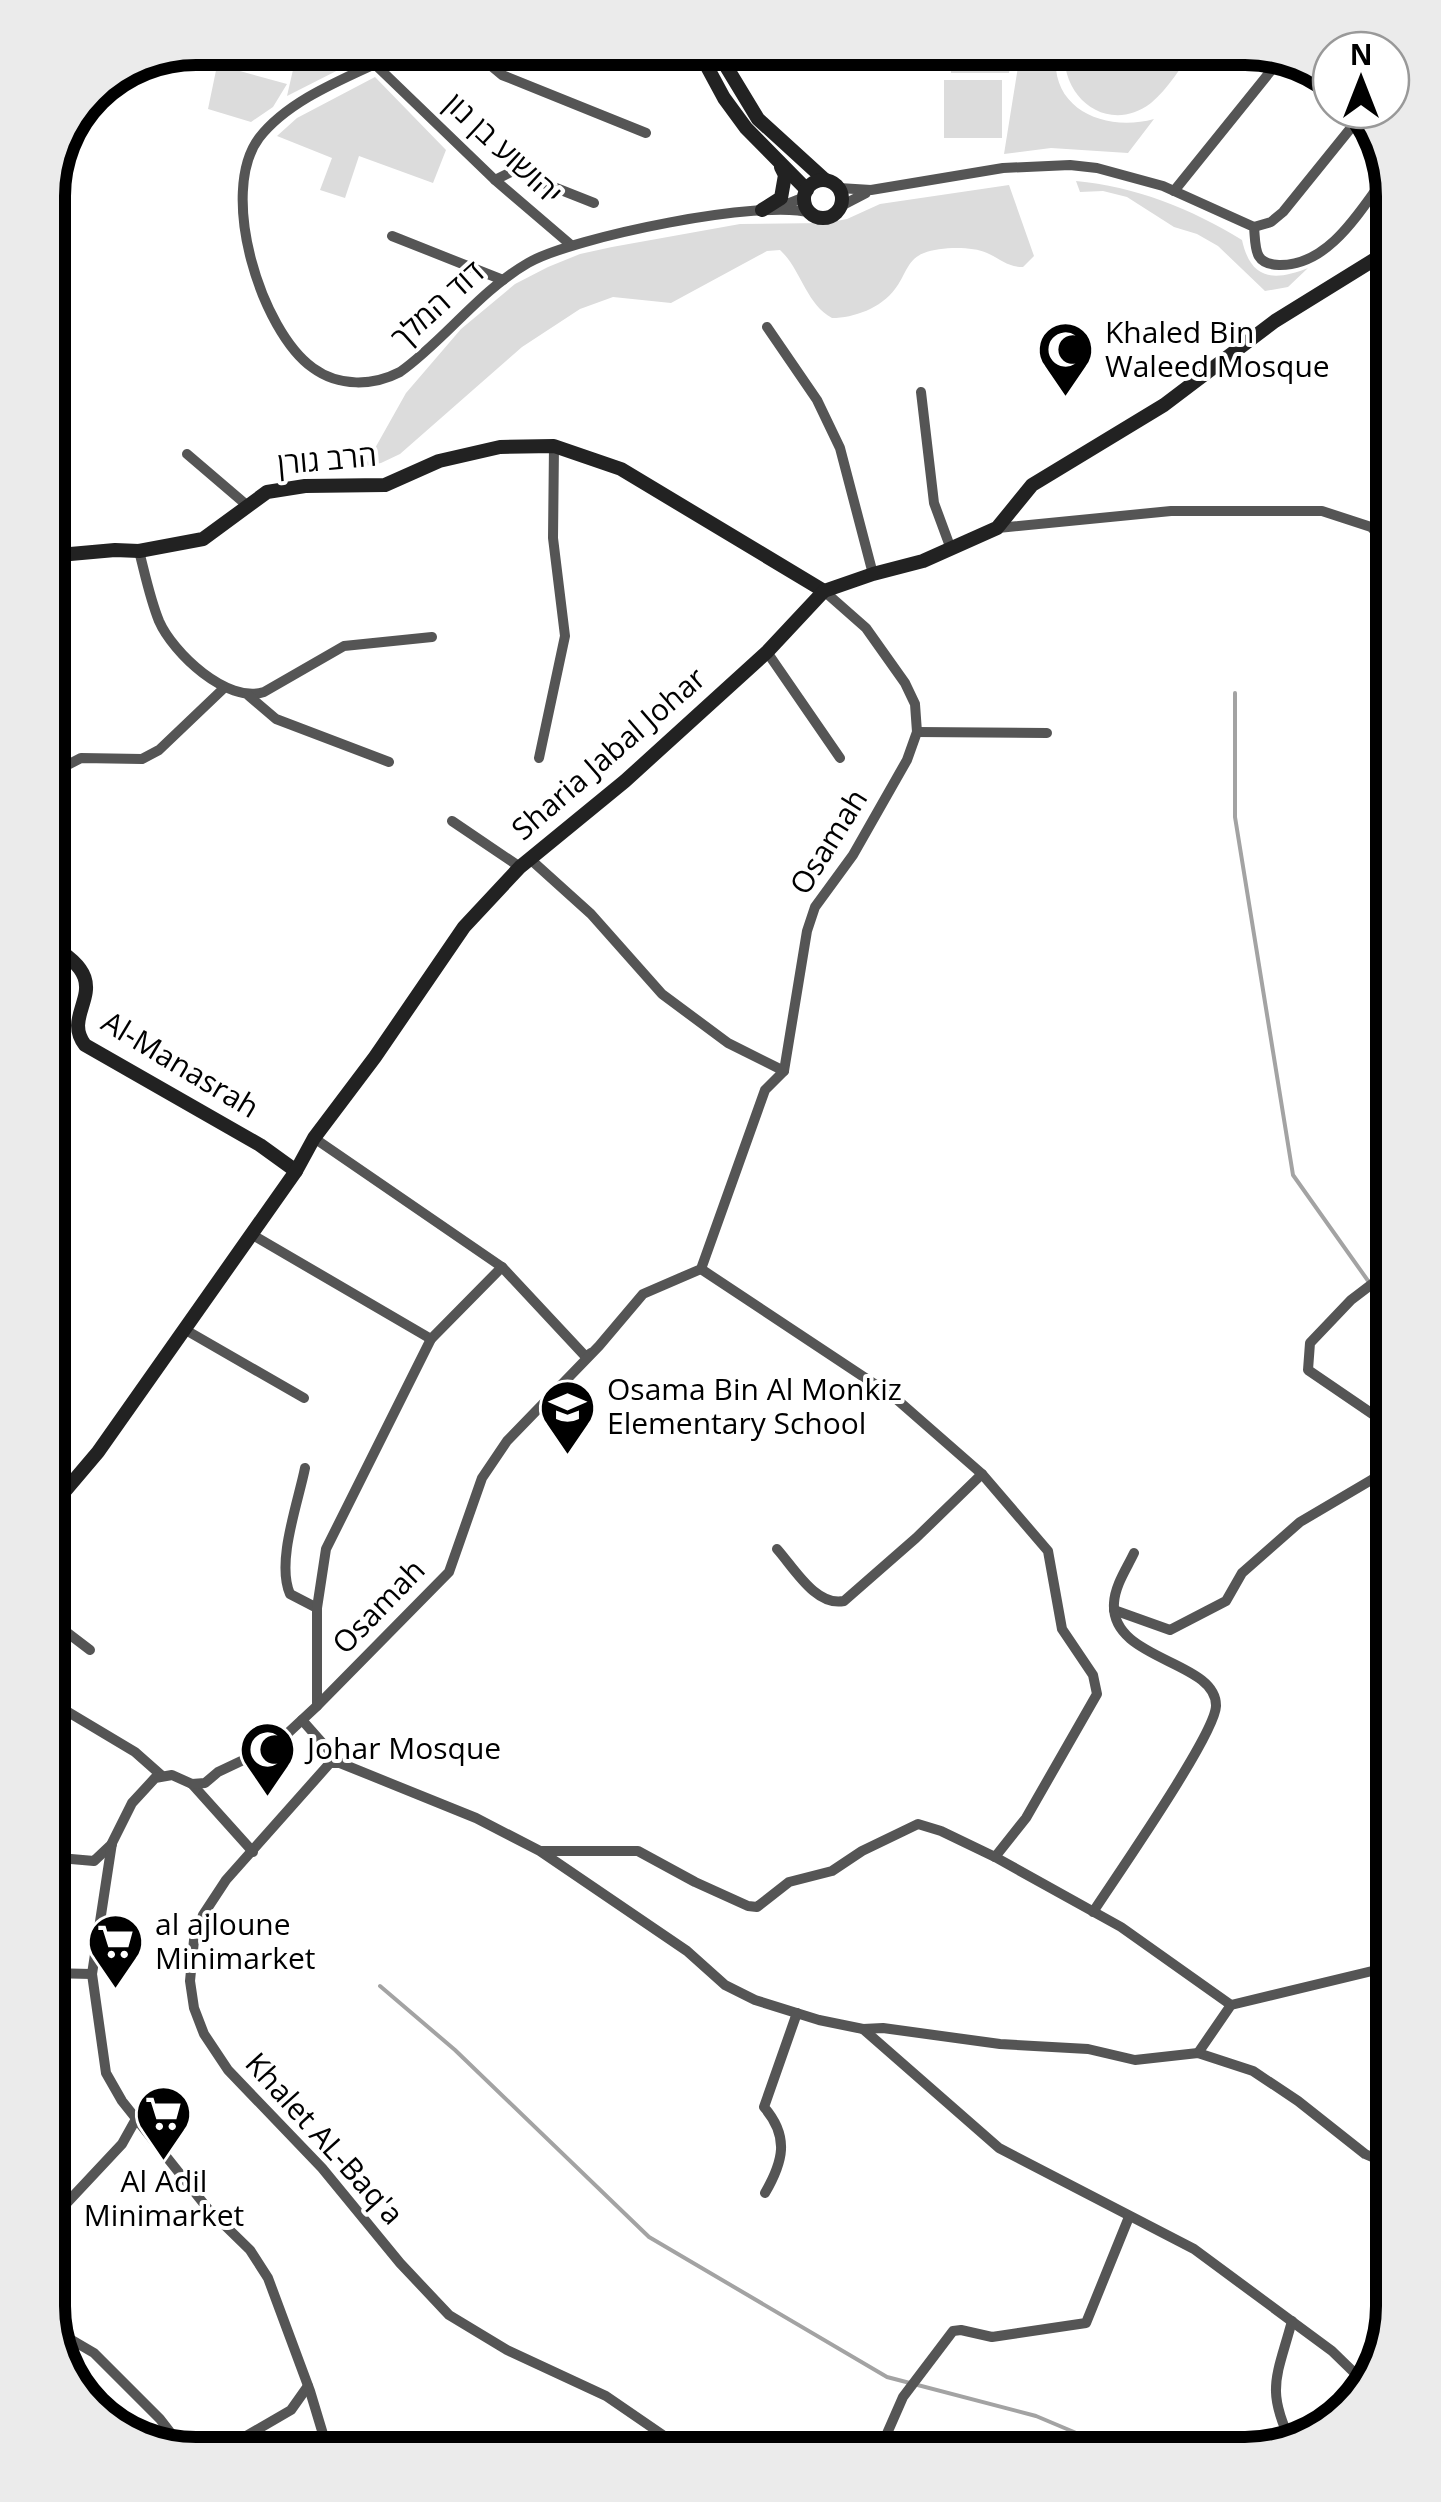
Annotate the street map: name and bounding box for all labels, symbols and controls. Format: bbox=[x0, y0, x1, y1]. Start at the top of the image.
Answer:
north arrow bbox=[1311, 30, 1411, 130]
text: N bbox=[1350, 35, 1372, 73]
street label: יהושוע בן נון bbox=[436, 83, 572, 213]
street label: דוד המלך bbox=[381, 251, 492, 357]
place label: Khaled Bin Waleed Mosque bbox=[1105, 311, 1330, 386]
mosque icon: Khaled Bin Waleed Mosque bbox=[1036, 320, 1096, 399]
street label: הרב גורן bbox=[276, 434, 378, 483]
street label: Sharia Jabal Johar bbox=[502, 657, 714, 849]
street label: Osamah bbox=[779, 781, 876, 902]
street label: Al-Manasrah bbox=[95, 1001, 267, 1127]
place label: Osama Bin Al Monkiz Elementary School bbox=[607, 1368, 902, 1443]
school or university icon: Osama Bin Al Monkiz Elementary School bbox=[538, 1377, 598, 1456]
street label: Osamah bbox=[322, 1550, 433, 1662]
mosque icon: Johar Mosque bbox=[238, 1719, 298, 1798]
place label: Johar Mosque bbox=[304, 1727, 501, 1768]
place label: al ajloune Minimarket bbox=[155, 1903, 316, 1978]
supermarket icon: al ajloune Minimarket bbox=[86, 1912, 146, 1991]
street label: Khalet AL-Baq'a bbox=[237, 2043, 413, 2233]
supermarket icon: Al Adil Minimarket bbox=[134, 2084, 194, 2163]
place label: Al Adil Minimarket bbox=[84, 2160, 244, 2235]

